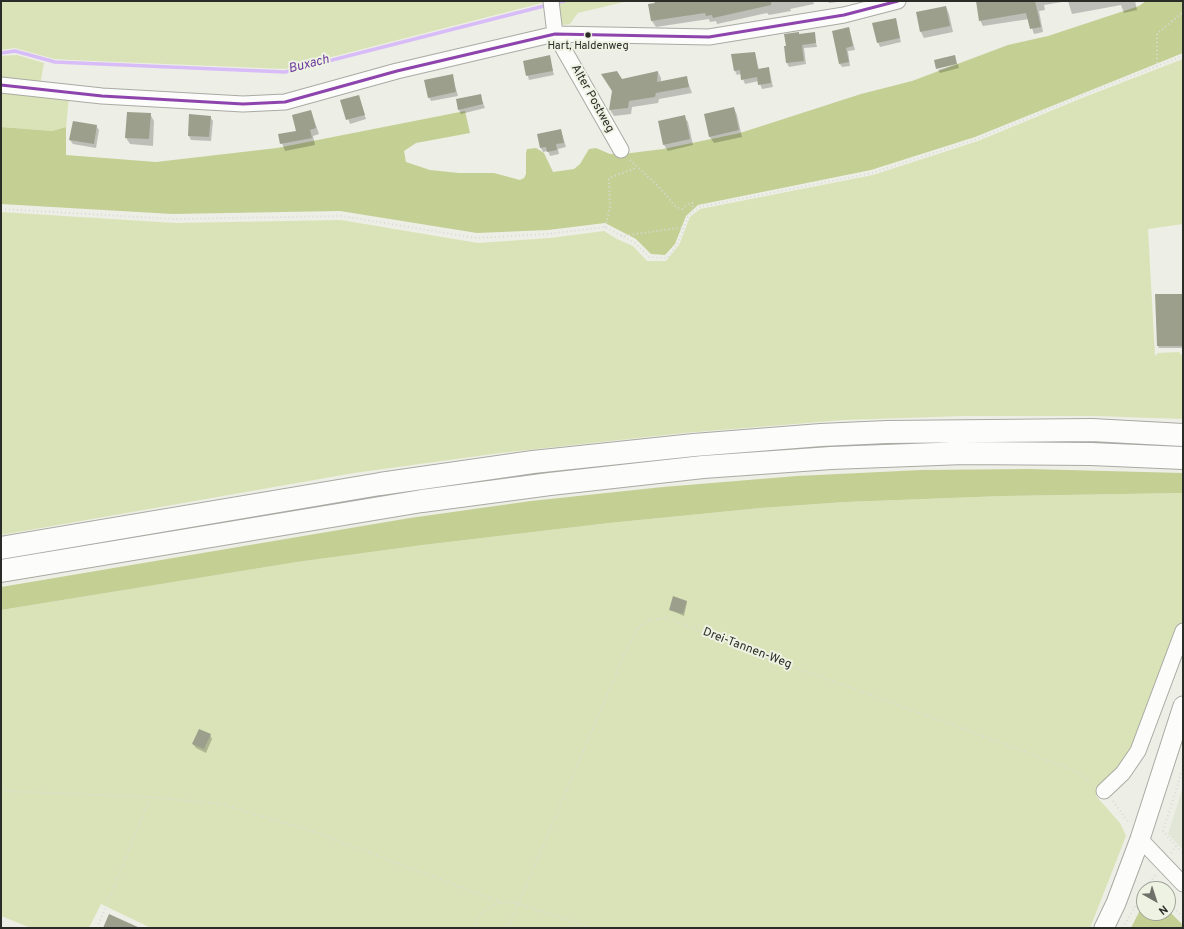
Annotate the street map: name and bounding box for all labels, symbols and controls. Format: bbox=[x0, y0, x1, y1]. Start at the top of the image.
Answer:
marker: Hart, Haldenweg bbox=[583, 30, 593, 40]
place label: Hart, Haldenweg bbox=[547, 40, 629, 54]
water label: Buxach bbox=[287, 52, 331, 78]
street label: Alter Postweg bbox=[567, 62, 617, 136]
street label: Drei-Tannen-Weg bbox=[701, 625, 793, 673]
north arrow bbox=[1136, 881, 1176, 921]
text: N bbox=[1155, 902, 1170, 917]

